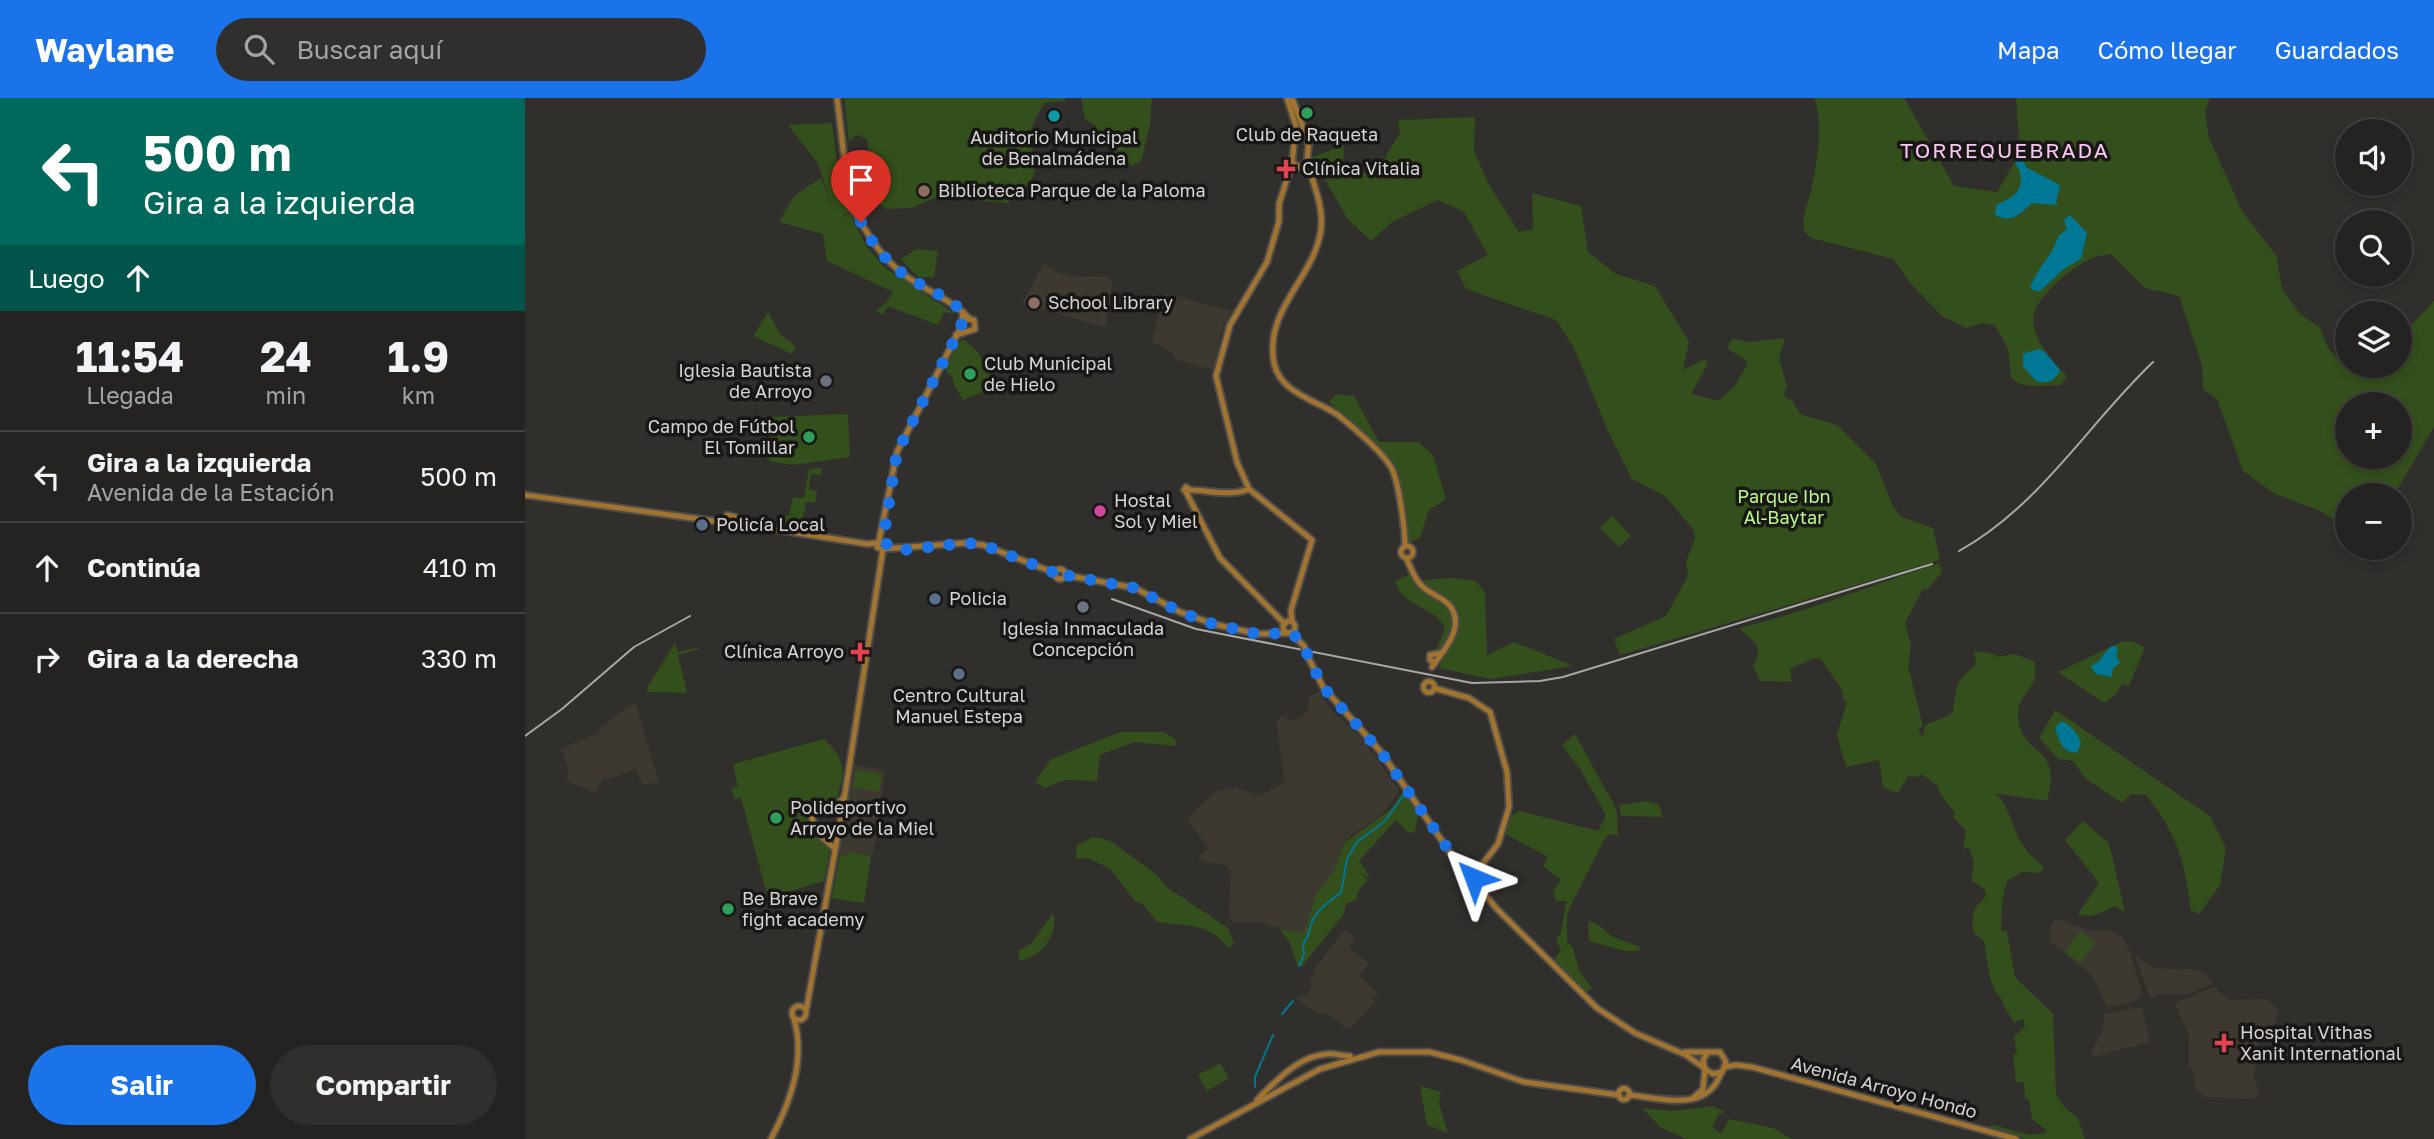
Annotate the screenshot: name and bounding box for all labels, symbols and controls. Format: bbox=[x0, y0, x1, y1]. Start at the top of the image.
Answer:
search box bbox=[216, 18, 706, 81]
text: Waylane bbox=[35, 30, 174, 69]
icon: search bbox=[240, 30, 278, 68]
text: Buscar aquí bbox=[296, 34, 442, 65]
text: Mapa bbox=[1997, 35, 2060, 64]
text: Cómo llegar bbox=[2098, 35, 2237, 64]
text: Guardados bbox=[2275, 35, 2399, 64]
marker: Club de Raqueta bbox=[1299, 105, 1315, 121]
marker: Auditorio Municipal de Benalmádena bbox=[1046, 108, 1062, 124]
map controls bbox=[2335, 119, 2412, 560]
button: sound bbox=[2335, 119, 2412, 196]
text: 500 m bbox=[143, 123, 292, 182]
place label: Club de Raqueta bbox=[1236, 123, 1378, 145]
icon: left bbox=[28, 126, 119, 217]
place label: Auditorio Municipal de Benalmádena bbox=[970, 126, 1138, 169]
district label: TORREQUEBRADA bbox=[1900, 137, 2110, 163]
pin bbox=[831, 150, 891, 222]
place label: Clínica Vitalia bbox=[1302, 157, 1420, 179]
marker: Clínica Vitalia bbox=[1276, 159, 1296, 179]
icon: arrive bbox=[842, 161, 880, 199]
place label: Biblioteca Parque de la Paloma bbox=[938, 179, 1206, 201]
text: Gira a la izquierda bbox=[143, 183, 416, 221]
marker: Biblioteca Parque de la Paloma bbox=[916, 183, 932, 199]
button: search bbox=[2335, 210, 2412, 287]
icon: ahead bbox=[119, 259, 157, 297]
text: Luego bbox=[28, 263, 105, 294]
place label: School Library bbox=[1048, 291, 1173, 313]
marker: School Library bbox=[1026, 295, 1042, 311]
button: layers bbox=[2335, 301, 2412, 378]
text: 11:54 bbox=[76, 331, 184, 381]
text: 24 bbox=[260, 331, 312, 381]
text: 1.9 bbox=[388, 331, 449, 381]
place label: Club Municipal de Hielo bbox=[984, 352, 1113, 395]
place label: Iglesia Bautista de Arroyo bbox=[678, 359, 812, 402]
marker: Club Municipal de Hielo bbox=[962, 366, 978, 382]
marker: Iglesia Bautista de Arroyo bbox=[818, 373, 834, 389]
text: Llegada bbox=[86, 381, 174, 409]
text: min bbox=[266, 381, 306, 409]
text: km bbox=[402, 381, 435, 409]
button: + bbox=[2335, 392, 2412, 469]
place label: Campo de Fútbol El Tomillar bbox=[648, 415, 795, 458]
marker: Campo de Fútbol El Tomillar bbox=[801, 429, 817, 445]
text: Gira a la izquierda bbox=[87, 447, 311, 478]
icon: left bbox=[28, 458, 66, 496]
text: 500 m bbox=[420, 461, 497, 492]
text: Avenida de la Estación bbox=[87, 478, 334, 506]
button: − bbox=[2335, 483, 2412, 560]
park label: Parque Ibn Al-Baytar bbox=[1737, 485, 1831, 528]
place label: Hostal Sol y Miel bbox=[1114, 489, 1198, 532]
marker: Hostal Sol y Miel bbox=[1092, 503, 1108, 519]
place label: Policía Local bbox=[716, 513, 825, 535]
marker: Policía Local bbox=[694, 517, 710, 533]
icon: ahead bbox=[28, 549, 66, 587]
text: Continúa bbox=[87, 552, 201, 583]
text: 410 m bbox=[423, 552, 497, 583]
place label: Policia bbox=[949, 587, 1007, 609]
marker: Policia bbox=[927, 591, 943, 607]
marker: Iglesia Inmaculada Concepción bbox=[1075, 599, 1091, 615]
place label: Iglesia Inmaculada Concepción bbox=[1002, 617, 1164, 660]
icon: right bbox=[28, 640, 66, 678]
place label: Clínica Arroyo bbox=[724, 640, 844, 662]
marker: Clínica Arroyo bbox=[850, 642, 870, 662]
text: Gira a la derecha bbox=[87, 643, 299, 674]
text: 330 m bbox=[421, 643, 497, 674]
marker: Centro Cultural Manuel Estepa bbox=[951, 666, 967, 682]
place label: Centro Cultural Manuel Estepa bbox=[893, 684, 1025, 727]
place label: Polideportivo Arroyo de la Miel bbox=[790, 796, 935, 839]
marker: Polideportivo Arroyo de la Miel bbox=[768, 810, 784, 826]
position arrow bbox=[1437, 841, 1511, 915]
place label: Be Brave fight academy bbox=[742, 887, 864, 930]
marker: Be Brave fight academy bbox=[720, 901, 736, 917]
place label: Hospital Vithas Xanit International bbox=[2240, 1021, 2402, 1064]
marker: Hospital Vithas Xanit International bbox=[2214, 1033, 2234, 1053]
button: Salir bbox=[28, 1045, 256, 1125]
button: Compartir bbox=[270, 1045, 497, 1125]
street label: Avenida Arroyo Hondo bbox=[1789, 1052, 1980, 1122]

